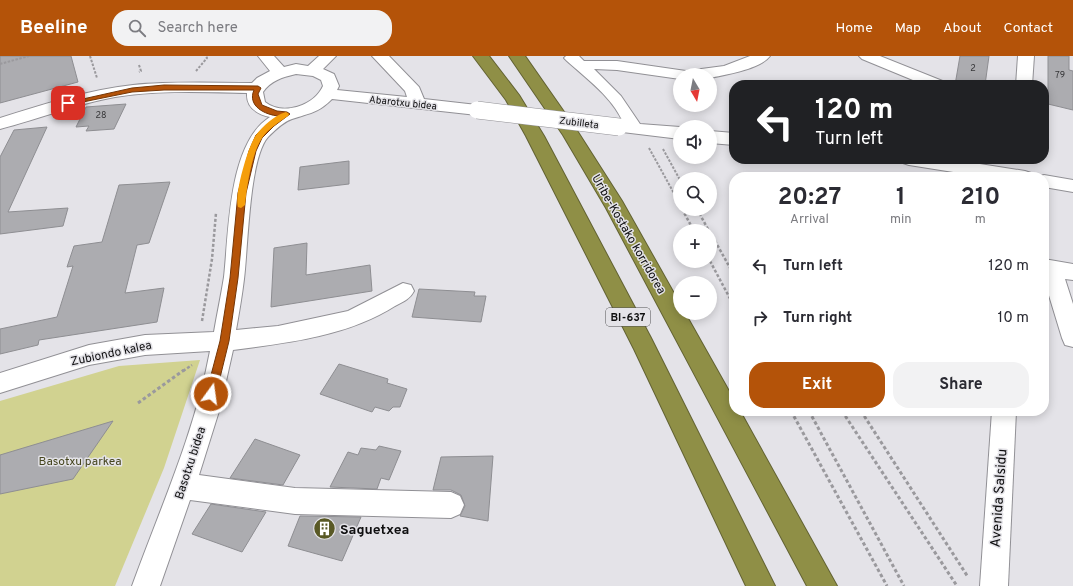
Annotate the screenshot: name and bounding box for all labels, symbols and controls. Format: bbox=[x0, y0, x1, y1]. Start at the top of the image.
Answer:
search box bbox=[112, 10, 392, 46]
text: Beeline bbox=[20, 16, 88, 40]
icon: search bbox=[126, 17, 148, 39]
text: Search here bbox=[158, 19, 238, 38]
text: Home bbox=[836, 20, 873, 37]
text: Map bbox=[895, 20, 921, 37]
text: About bbox=[943, 20, 982, 37]
text: Contact bbox=[1004, 20, 1053, 37]
house number: 2 bbox=[970, 63, 976, 74]
north arrow bbox=[673, 68, 717, 112]
map controls bbox=[673, 68, 717, 320]
house number: 79 bbox=[1055, 70, 1065, 81]
pin bbox=[51, 86, 85, 120]
icon: arrive bbox=[57, 92, 79, 114]
street label: Abarotxu bidea bbox=[368, 93, 437, 114]
text: 120 m bbox=[815, 93, 893, 129]
icon: left bbox=[749, 96, 801, 148]
house number: 28 bbox=[95, 110, 107, 121]
street label: Zubilleta bbox=[558, 115, 599, 132]
button: sound bbox=[673, 120, 717, 164]
text: Turn left bbox=[815, 128, 883, 151]
street label: Uribe-Kostako korridorea bbox=[587, 172, 669, 297]
button: search bbox=[673, 172, 717, 216]
text: 20:27 bbox=[778, 183, 841, 213]
text: 1 bbox=[896, 183, 906, 213]
text: 210 bbox=[960, 183, 1000, 213]
text: Arrival bbox=[790, 212, 829, 228]
text: min bbox=[890, 212, 912, 228]
text: m bbox=[975, 212, 986, 228]
button: + bbox=[673, 224, 717, 268]
icon: left bbox=[749, 255, 771, 277]
text: Turn left bbox=[783, 257, 843, 276]
text: 120 m bbox=[988, 257, 1029, 276]
button: − bbox=[673, 276, 717, 320]
icon: right bbox=[749, 307, 771, 329]
road number: BI-637 bbox=[606, 308, 650, 326]
text: Turn right bbox=[783, 309, 852, 328]
text: 10 m bbox=[998, 309, 1029, 328]
street label: Zubiondo kalea bbox=[69, 338, 153, 370]
button: Exit bbox=[749, 362, 885, 408]
button: Share bbox=[893, 362, 1029, 408]
position arrow bbox=[190, 373, 232, 415]
street label: Basotxu bidea bbox=[172, 425, 210, 502]
street label: Avenida Salsidu bbox=[988, 448, 1011, 548]
park label: Basotxu parkea bbox=[39, 454, 121, 470]
building icon: Saguetxea bbox=[312, 516, 338, 542]
place label: Saguetxea bbox=[340, 522, 409, 539]

